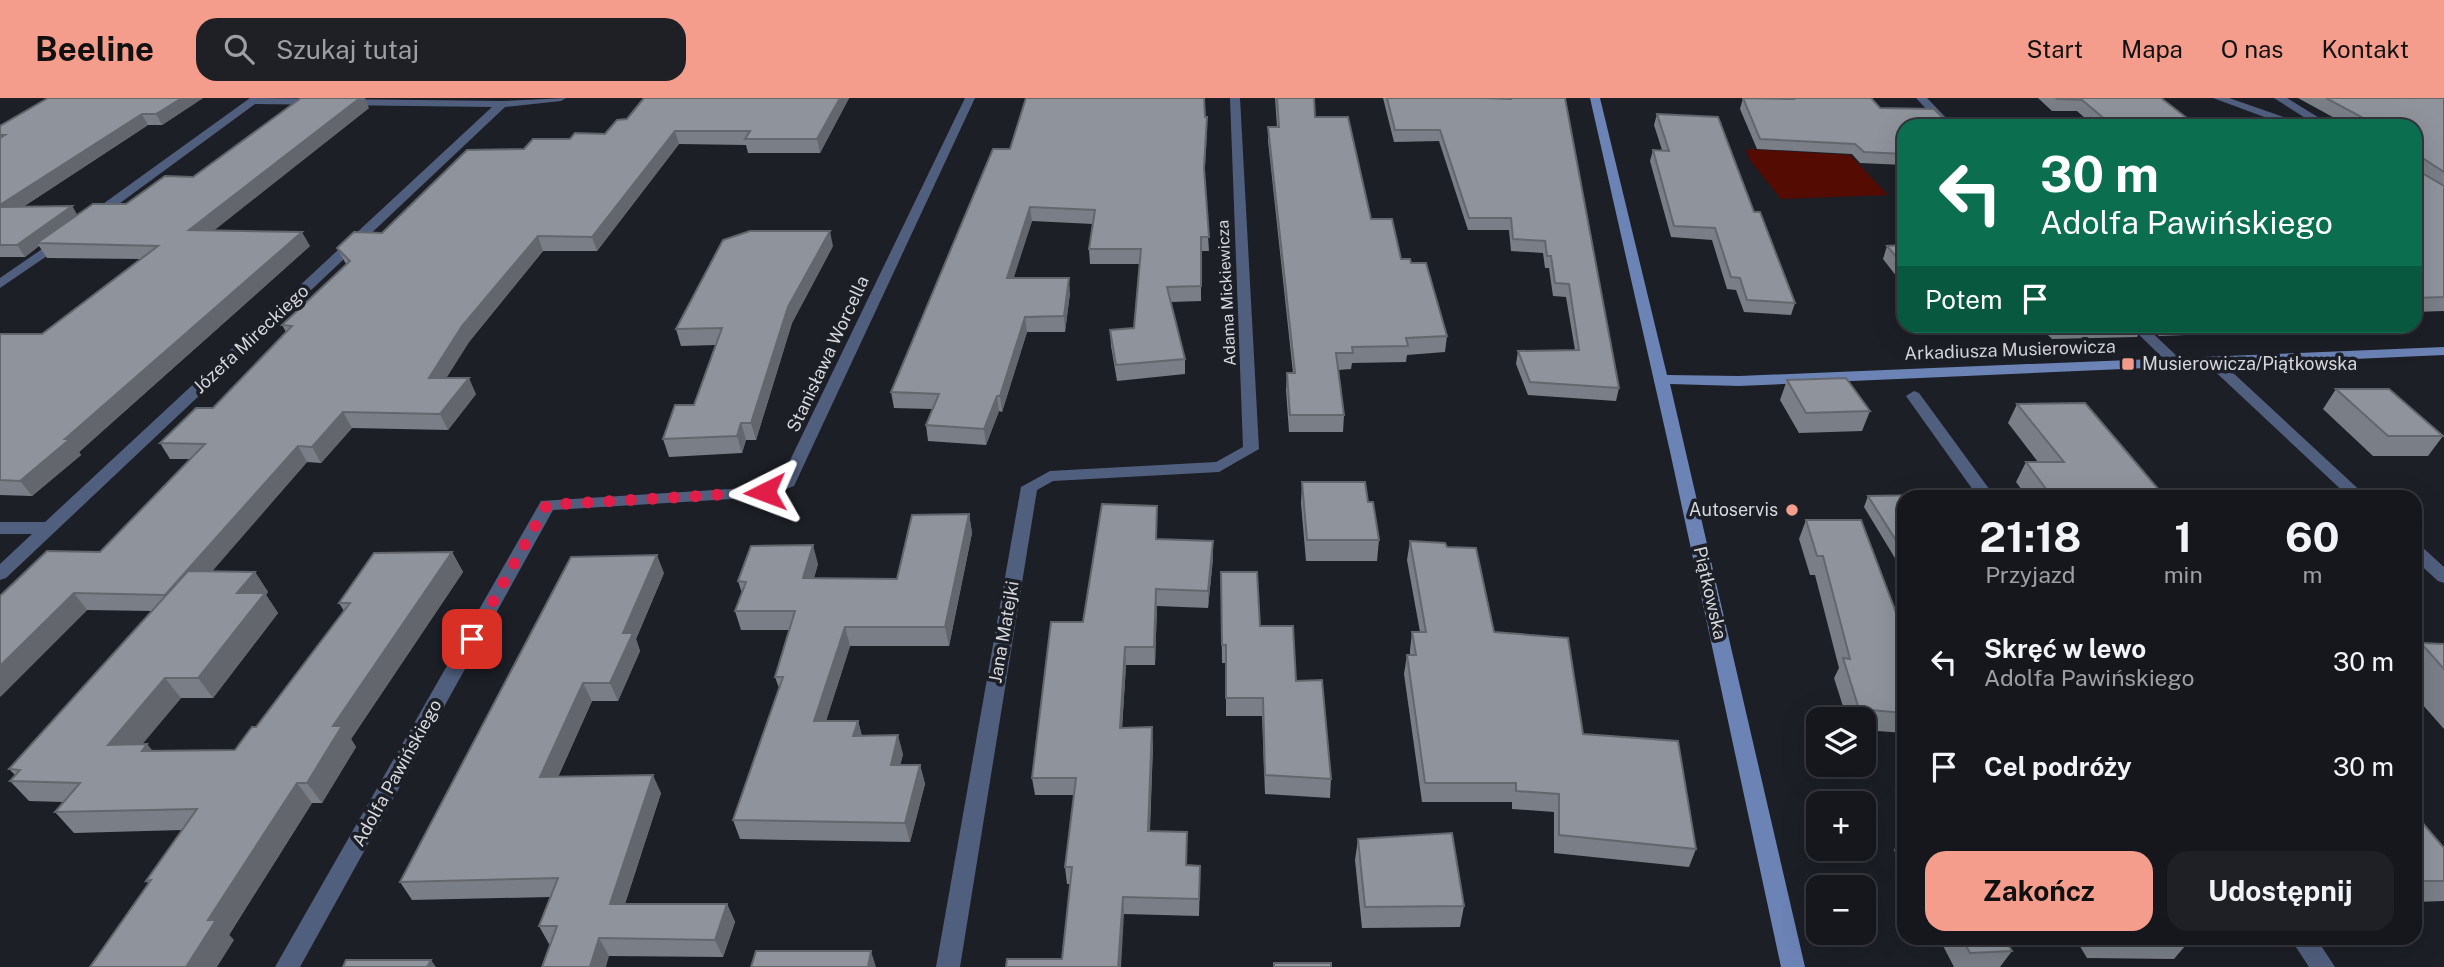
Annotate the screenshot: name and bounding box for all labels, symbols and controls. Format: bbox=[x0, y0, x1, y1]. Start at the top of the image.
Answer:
search box bbox=[196, 18, 686, 81]
text: Beeline bbox=[35, 30, 154, 68]
icon: search bbox=[220, 30, 258, 68]
text: Szukaj tutaj bbox=[276, 34, 419, 65]
text: Start bbox=[2026, 35, 2083, 63]
text: Mapa bbox=[2121, 35, 2183, 63]
text: O nas bbox=[2221, 35, 2283, 63]
text: Kontakt bbox=[2321, 35, 2409, 63]
text: 30 m bbox=[2040, 145, 2159, 203]
icon: left bbox=[1925, 147, 2016, 238]
text: Adolfa Pawińskiego bbox=[2040, 204, 2333, 241]
street label: Adama Mickiewicza bbox=[1213, 219, 1240, 367]
street label: Stanisława Worcella bbox=[782, 272, 873, 435]
street label: Józefa Mireckiego bbox=[189, 280, 313, 397]
icon: arrive bbox=[2016, 280, 2054, 318]
text: Potem bbox=[1925, 284, 2002, 315]
street label: Arkadiusza Musierowicza bbox=[1904, 335, 2116, 364]
place label: Musierowicza/Piątkowska bbox=[2142, 353, 2357, 374]
marker: Musierowicza/Piątkowska bbox=[2120, 356, 2136, 372]
position arrow bbox=[728, 455, 802, 529]
place label: Autoservis bbox=[1689, 499, 1778, 520]
marker: Autoservis bbox=[1784, 502, 1800, 518]
text: 21:18 bbox=[1979, 512, 2081, 561]
text: 1 bbox=[2174, 512, 2192, 561]
text: 60 bbox=[2285, 512, 2340, 561]
street label: Piątkowska bbox=[1690, 544, 1731, 642]
text: Przyjazd bbox=[1985, 561, 2076, 588]
text: min bbox=[2164, 561, 2203, 588]
text: m bbox=[2302, 561, 2322, 588]
street label: Jana Matejki bbox=[984, 579, 1023, 685]
pin bbox=[442, 609, 502, 669]
icon: arrive bbox=[453, 620, 491, 658]
text: Skręć w lewo bbox=[1984, 633, 2146, 664]
icon: left bbox=[1925, 643, 1963, 681]
text: 30 m bbox=[2333, 646, 2394, 677]
text: Adolfa Pawińskiego bbox=[1984, 664, 2195, 691]
street label: Adolfa Pawińskiego bbox=[347, 696, 446, 850]
map controls bbox=[1806, 707, 1876, 945]
button: layers bbox=[1806, 707, 1876, 777]
icon: arrive bbox=[1925, 748, 1963, 786]
text: Cel podróży bbox=[1984, 751, 2132, 782]
text: 30 m bbox=[2333, 751, 2394, 782]
button: + bbox=[1806, 791, 1876, 861]
button: Zakończ bbox=[1925, 851, 2153, 931]
button: Udostępnij bbox=[2167, 851, 2394, 931]
button: − bbox=[1806, 875, 1876, 945]

